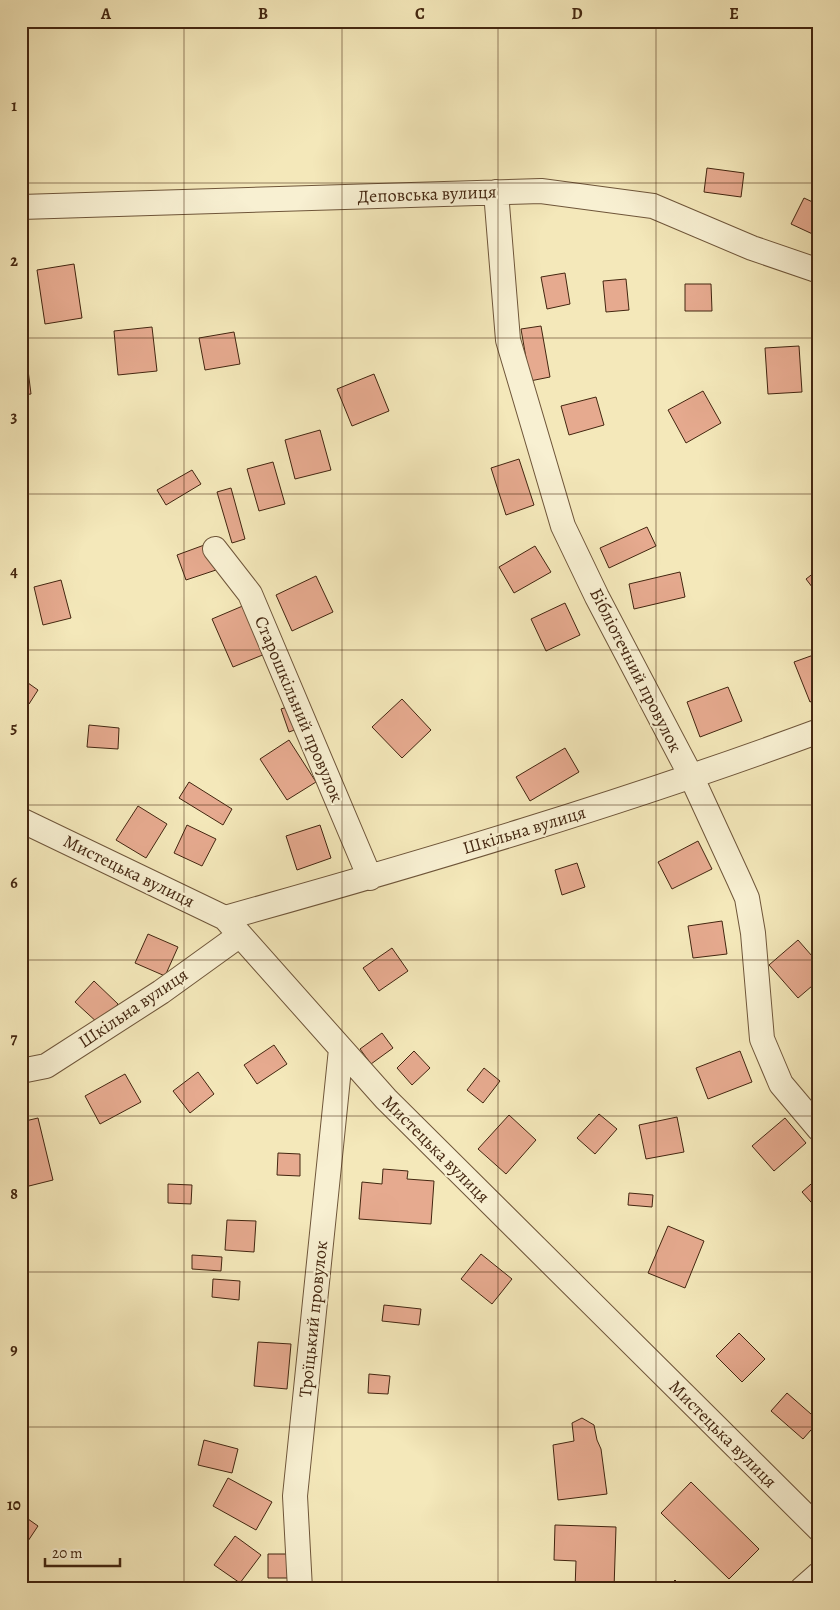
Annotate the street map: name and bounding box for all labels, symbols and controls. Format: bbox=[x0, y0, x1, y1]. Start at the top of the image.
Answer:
text: A bbox=[100, 3, 112, 25]
text: B bbox=[258, 3, 268, 25]
text: C bbox=[415, 3, 425, 25]
text: D bbox=[571, 3, 583, 25]
text: E bbox=[729, 3, 739, 25]
text: 1 bbox=[11, 95, 17, 117]
street label: Деповська вулиця bbox=[357, 180, 497, 208]
text: 2 bbox=[10, 250, 18, 272]
text: 3 bbox=[11, 406, 18, 428]
text: 4 bbox=[10, 561, 18, 583]
street label: Бібліотечний провулок bbox=[584, 584, 688, 756]
street label: Старошкільний провулок bbox=[249, 612, 349, 806]
text: 5 bbox=[11, 717, 18, 739]
street label: Шкільна вулиця bbox=[460, 800, 588, 860]
street label: Мистецька вулиця bbox=[59, 829, 199, 913]
text: 6 bbox=[10, 872, 18, 894]
street label: Шкільна вулиця bbox=[73, 962, 193, 1054]
text: 7 bbox=[11, 1028, 18, 1050]
street label: Мистецька вулиця bbox=[377, 1090, 495, 1208]
text: 8 bbox=[10, 1183, 18, 1205]
street label: Троїцький провулок bbox=[293, 1239, 333, 1399]
text: 9 bbox=[10, 1339, 18, 1361]
street label: Мистецька вулиця bbox=[664, 1375, 782, 1493]
text: 10 bbox=[7, 1494, 21, 1516]
scale bar bbox=[45, 1535, 120, 1567]
text: 20 m bbox=[52, 1543, 83, 1563]

